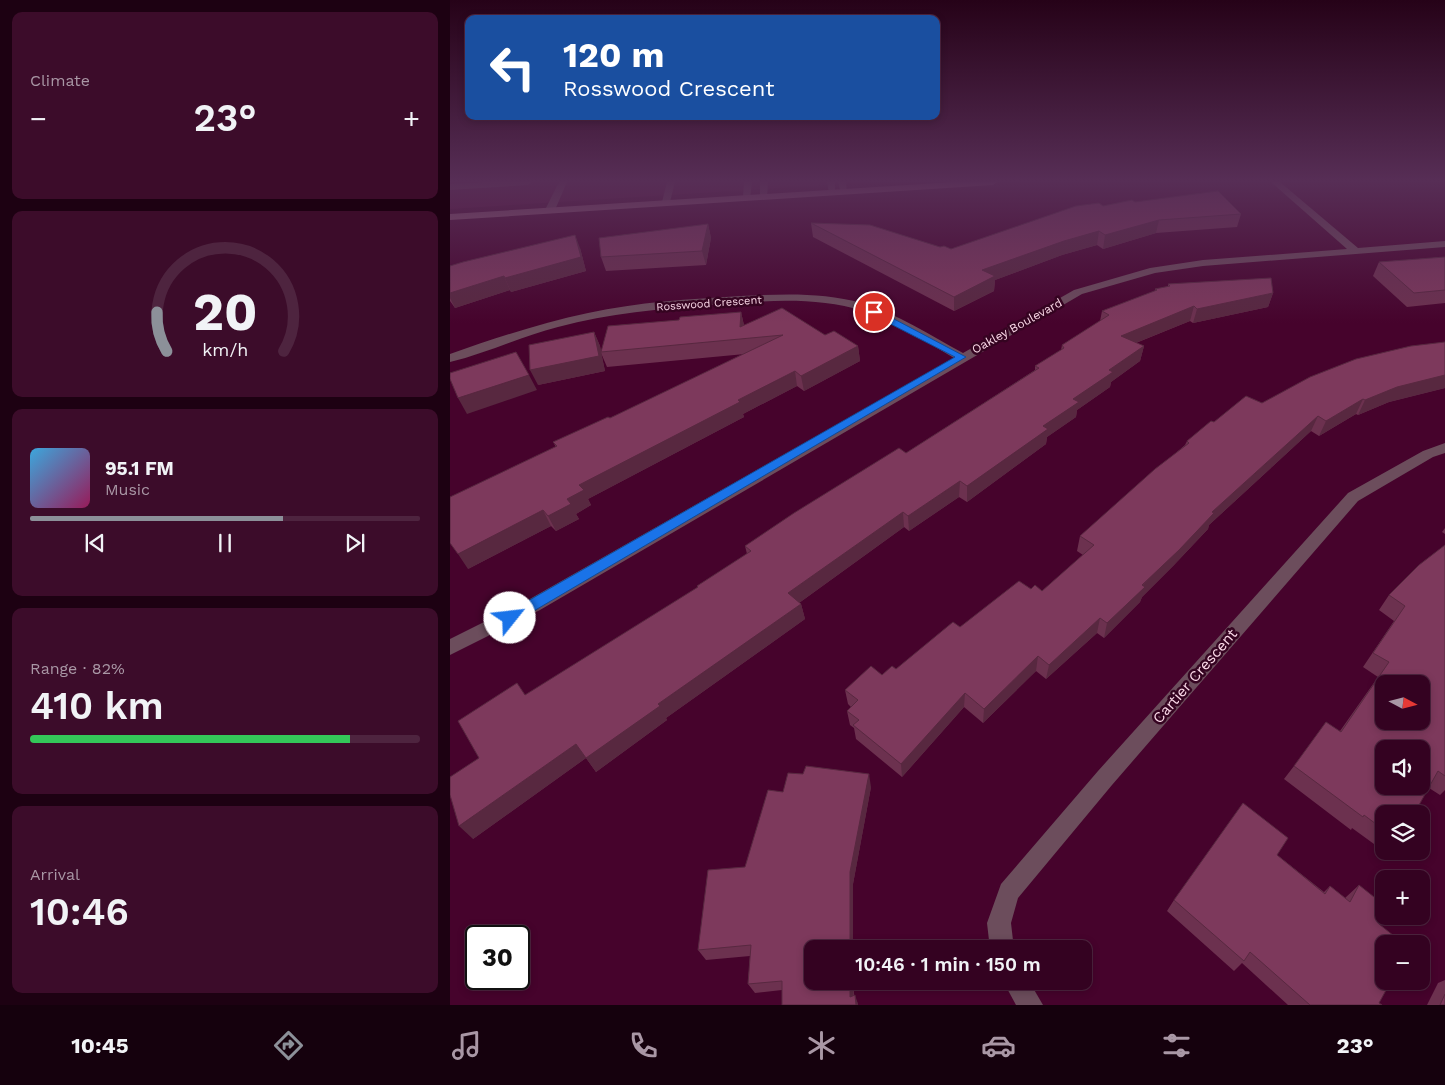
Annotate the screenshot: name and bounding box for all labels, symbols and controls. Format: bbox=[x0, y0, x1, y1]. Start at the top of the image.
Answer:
text: 120 m bbox=[563, 34, 664, 76]
icon: left bbox=[480, 35, 545, 100]
text: Climate bbox=[30, 71, 90, 90]
text: Rosswood Crescent bbox=[563, 76, 774, 101]
text: 23° bbox=[193, 96, 257, 140]
text: − bbox=[30, 102, 47, 135]
text: + bbox=[403, 102, 420, 135]
text: 20 bbox=[193, 282, 257, 343]
pin bbox=[853, 291, 895, 333]
street label: Rosswood Crescent bbox=[656, 293, 763, 314]
street label: Oakley Boulevard bbox=[970, 295, 1064, 357]
icon: arrive bbox=[860, 298, 888, 326]
text: km/h bbox=[202, 339, 248, 360]
text: 95.1 FM bbox=[105, 457, 174, 480]
text: Music bbox=[105, 480, 150, 499]
icon: previous bbox=[81, 529, 109, 557]
icon: pause bbox=[211, 529, 239, 557]
icon: next bbox=[341, 529, 369, 557]
position arrow bbox=[483, 591, 535, 643]
street label: Cartier Crescent bbox=[1149, 624, 1241, 727]
text: Range · 82% bbox=[30, 659, 125, 678]
north arrow bbox=[1375, 675, 1430, 730]
map controls bbox=[1375, 675, 1430, 990]
text: 410 km bbox=[30, 684, 164, 728]
button: sound bbox=[1375, 740, 1430, 795]
button: layers bbox=[1375, 805, 1430, 860]
text: Arrival bbox=[30, 865, 80, 884]
button: + bbox=[1375, 870, 1430, 925]
text: 10:46 bbox=[30, 890, 129, 934]
speed limit sign: 30 bbox=[465, 925, 530, 990]
button: − bbox=[1375, 935, 1430, 990]
text: 10:46 · 1 min · 150 m bbox=[855, 953, 1041, 976]
icon: directions bbox=[271, 1028, 306, 1063]
icon: music bbox=[449, 1028, 484, 1063]
icon: phone bbox=[626, 1028, 661, 1063]
icon: climate bbox=[804, 1028, 839, 1063]
icon: car bbox=[981, 1028, 1016, 1063]
icon: filters bbox=[1159, 1028, 1194, 1063]
text: 10:45 bbox=[71, 1033, 129, 1058]
text: 23° bbox=[1337, 1033, 1374, 1058]

